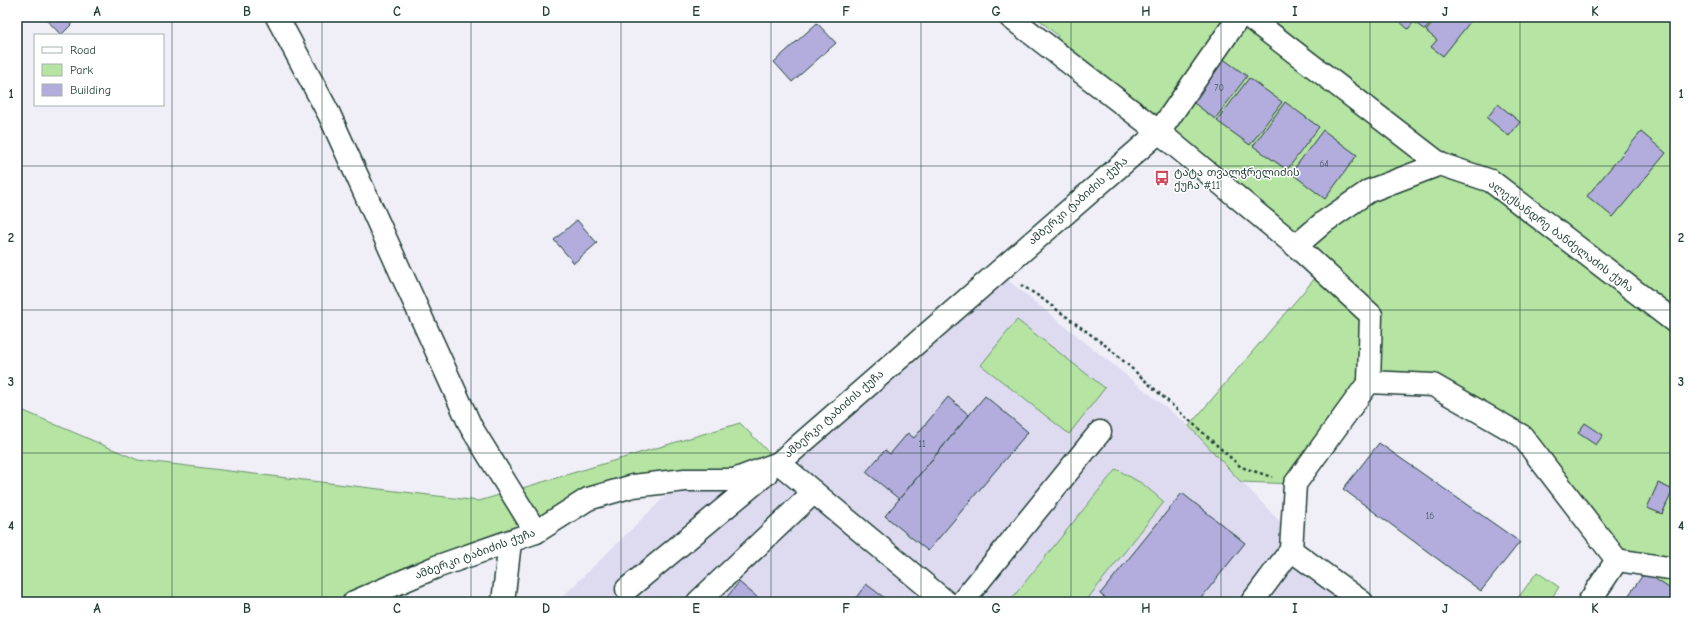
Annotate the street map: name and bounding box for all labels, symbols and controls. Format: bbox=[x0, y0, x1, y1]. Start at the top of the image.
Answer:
text: A bbox=[93, 4, 101, 19]
text: B bbox=[243, 4, 251, 19]
text: C bbox=[393, 4, 401, 19]
text: D bbox=[542, 4, 550, 19]
text: E bbox=[692, 4, 700, 19]
text: F bbox=[842, 4, 850, 19]
text: G bbox=[991, 4, 1001, 19]
text: H bbox=[1141, 4, 1151, 19]
text: I bbox=[1292, 4, 1298, 19]
text: J bbox=[1442, 4, 1448, 19]
text: K bbox=[1591, 4, 1599, 19]
legend bbox=[34, 34, 164, 106]
text: Road bbox=[70, 43, 96, 57]
text: Park bbox=[70, 63, 93, 77]
text: Building bbox=[70, 83, 111, 97]
house number: 70 bbox=[1214, 83, 1224, 93]
text: 1 bbox=[8, 86, 14, 101]
text: 1 bbox=[1678, 86, 1684, 101]
street label: ამბერკი ტაბიძის ქუჩა bbox=[1026, 154, 1130, 248]
house number: 64 bbox=[1319, 159, 1329, 169]
place label: ტატა თვალჭრელიძის ქუჩა #11 bbox=[1174, 166, 1300, 192]
bus stop icon: ტატა თვალჭრელიძის ქუჩა #11 bbox=[1153, 169, 1171, 187]
street label: ალექსანდრე ბანძელაძის ქუჩა bbox=[1486, 177, 1636, 295]
text: 2 bbox=[8, 230, 14, 245]
text: 2 bbox=[1678, 230, 1684, 245]
street label: ამბერკი ტაბიძის ქუჩა bbox=[782, 367, 886, 461]
text: 3 bbox=[8, 374, 14, 389]
text: 3 bbox=[1678, 374, 1684, 389]
house number: 11 bbox=[918, 439, 926, 449]
house number: 16 bbox=[1426, 511, 1434, 521]
text: 4 bbox=[8, 518, 14, 533]
text: 4 bbox=[1678, 518, 1684, 533]
street label: ამბერკი ტაბიძის ქუჩა bbox=[413, 526, 537, 582]
text: A bbox=[93, 601, 101, 616]
text: B bbox=[243, 601, 251, 616]
text: C bbox=[393, 601, 401, 616]
text: D bbox=[542, 601, 550, 616]
text: E bbox=[692, 601, 700, 616]
text: F bbox=[842, 601, 850, 616]
text: G bbox=[991, 601, 1001, 616]
text: H bbox=[1141, 601, 1151, 616]
text: I bbox=[1292, 601, 1298, 616]
text: J bbox=[1442, 601, 1448, 616]
text: K bbox=[1591, 601, 1599, 616]

